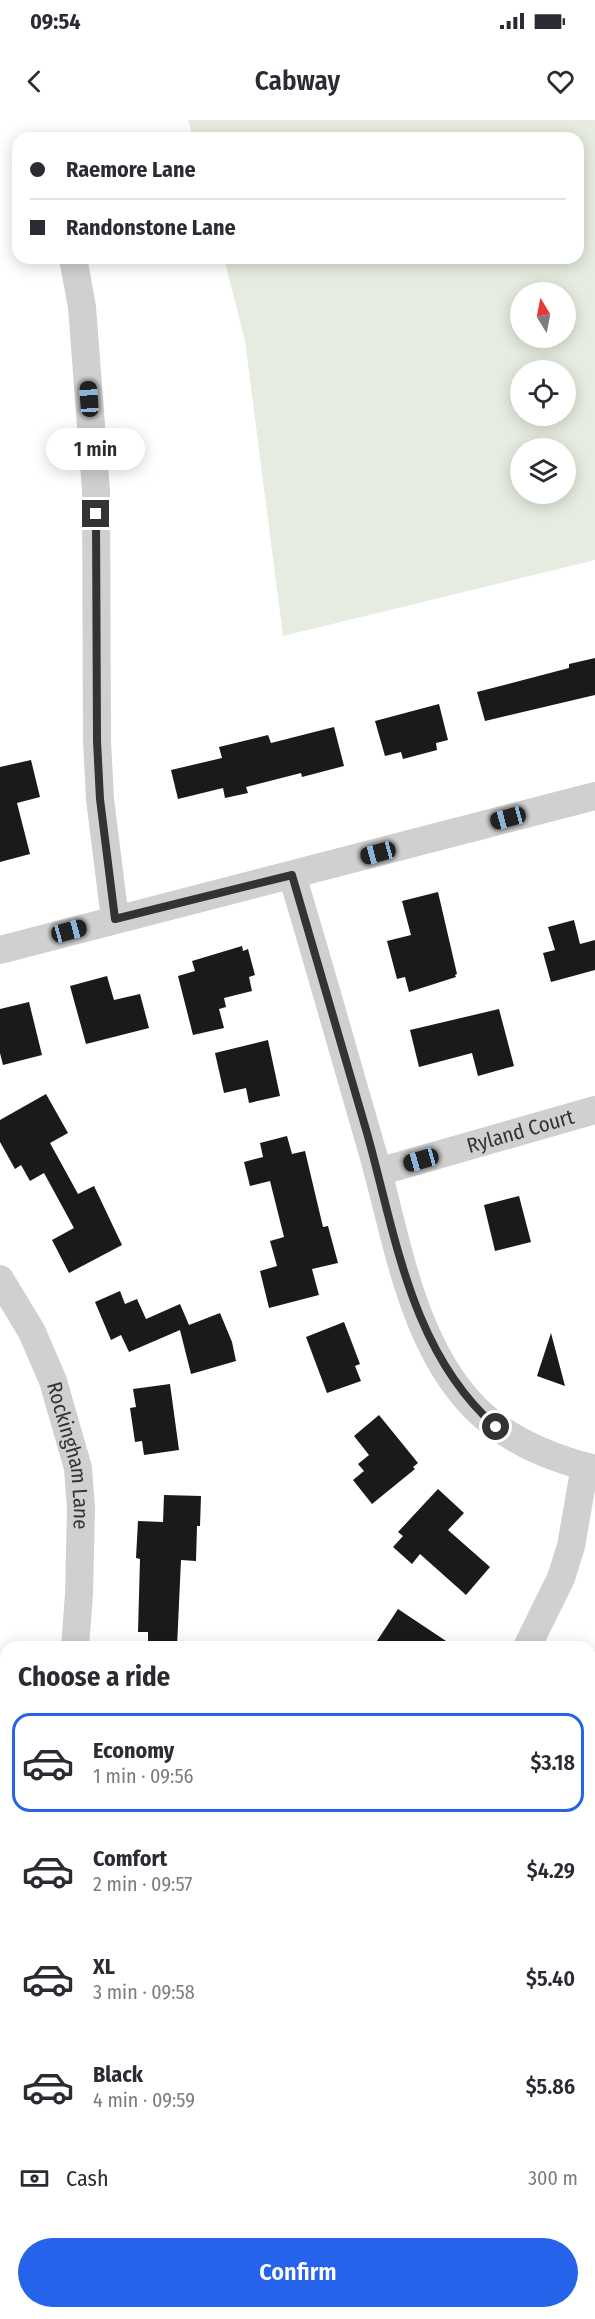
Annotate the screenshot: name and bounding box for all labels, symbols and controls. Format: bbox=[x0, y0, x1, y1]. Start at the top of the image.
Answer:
text: 09:54 bbox=[30, 8, 81, 35]
icon: back bbox=[18, 65, 51, 98]
text: Cabway bbox=[255, 65, 340, 97]
icon: heart bbox=[544, 65, 577, 98]
text: Raemore Lane bbox=[66, 156, 196, 183]
text: Randonstone Lane bbox=[66, 214, 236, 241]
north arrow bbox=[510, 282, 576, 348]
map controls bbox=[510, 282, 576, 504]
button: locate bbox=[510, 360, 576, 426]
car bbox=[79, 380, 99, 418]
callout: 1 min bbox=[46, 427, 146, 469]
text: 1 min bbox=[74, 437, 117, 461]
button: layers bbox=[510, 438, 576, 504]
route end bbox=[82, 500, 109, 527]
car bbox=[488, 805, 528, 831]
car bbox=[358, 840, 398, 866]
car bbox=[49, 918, 89, 944]
street label: Ryland Court bbox=[464, 1104, 577, 1159]
car bbox=[401, 1146, 441, 1174]
street label: Rockingham Lane bbox=[41, 1379, 94, 1530]
route start bbox=[482, 1413, 509, 1440]
text: Choose a ride bbox=[18, 1661, 170, 1693]
icon: car bbox=[21, 1736, 75, 1790]
text: Economy bbox=[93, 1737, 174, 1764]
text: $3.18 bbox=[530, 1749, 575, 1776]
text: 1 min · 09:56 bbox=[93, 1764, 194, 1788]
icon: car bbox=[21, 1844, 75, 1898]
text: Comfort bbox=[93, 1845, 167, 1872]
text: $4.29 bbox=[527, 1857, 575, 1884]
text: 2 min · 09:57 bbox=[93, 1872, 192, 1896]
icon: car bbox=[21, 1952, 75, 2006]
text: XL bbox=[93, 1953, 115, 1980]
text: $5.40 bbox=[526, 1965, 575, 1992]
text: 3 min · 09:58 bbox=[93, 1980, 195, 2004]
icon: car bbox=[21, 2060, 75, 2114]
text: Black bbox=[93, 2061, 143, 2088]
text: $5.86 bbox=[526, 2073, 575, 2100]
text: 4 min · 09:59 bbox=[93, 2088, 195, 2112]
icon: cash bbox=[18, 2162, 51, 2195]
text: Cash bbox=[66, 2165, 109, 2192]
text: 300 m bbox=[528, 2166, 578, 2190]
button: Confirm bbox=[18, 2238, 578, 2307]

